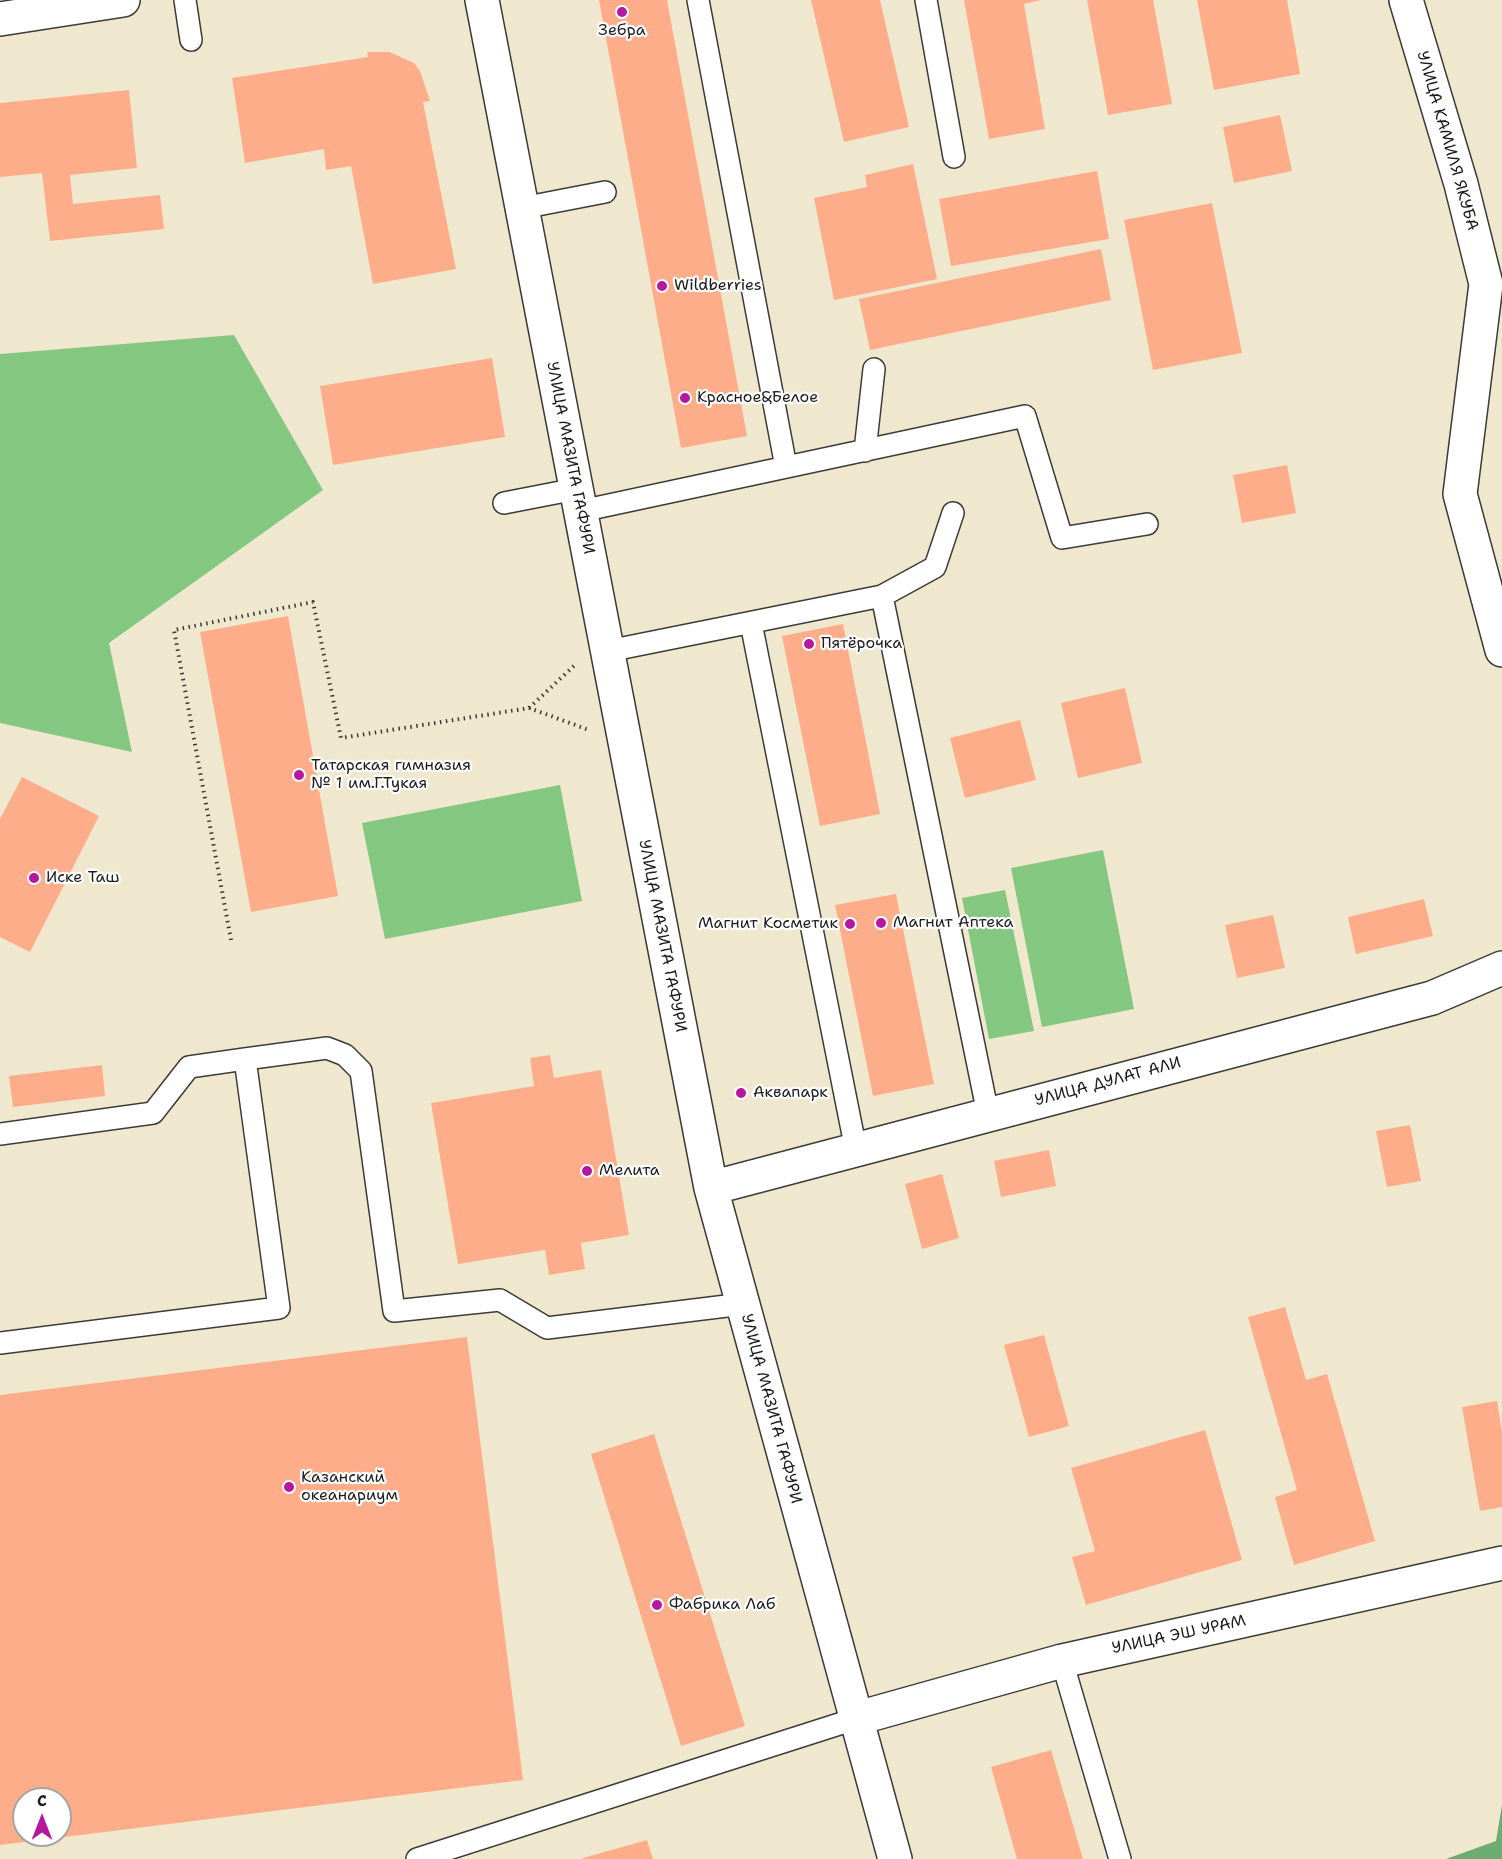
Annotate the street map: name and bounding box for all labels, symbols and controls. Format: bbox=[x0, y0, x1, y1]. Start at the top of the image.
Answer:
marker: Зебра bbox=[615, 5, 629, 19]
place label: Зебра bbox=[598, 21, 646, 41]
street label: УЛИЦА КАМИЛЯ ЯКУБА bbox=[1412, 49, 1482, 233]
place label: Wildberries bbox=[674, 276, 762, 296]
marker: Wildberries bbox=[655, 279, 669, 293]
street label: УЛИЦА МАЗИТА ГАФУРИ bbox=[542, 360, 598, 556]
place label: Красное&Белое bbox=[697, 388, 818, 408]
marker: Красное&Белое bbox=[678, 391, 692, 405]
place label: Пятёрочка bbox=[821, 634, 902, 654]
marker: Пятёрочка bbox=[802, 637, 816, 651]
place label: Татарская гимназия № 1 им.Г.Тукая bbox=[311, 756, 471, 794]
marker: Татарская гимназия № 1 им.Г.Тукая bbox=[292, 768, 306, 782]
street label: УЛИЦА МАЗИТА ГАФУРИ bbox=[634, 838, 690, 1034]
place label: Иске Таш bbox=[46, 868, 120, 888]
marker: Иске Таш bbox=[27, 871, 41, 885]
place label: Магнит Аптека bbox=[893, 913, 1013, 933]
place label: Магнит Косметик bbox=[698, 914, 838, 934]
marker: Магнит Аптека bbox=[874, 916, 888, 930]
marker: Магнит Косметик bbox=[843, 917, 857, 931]
street label: УЛИЦА ДУЛАТ АЛИ bbox=[1033, 1053, 1183, 1111]
place label: Аквапарк bbox=[753, 1083, 828, 1103]
marker: Аквапарк bbox=[734, 1086, 748, 1100]
place label: Мелита bbox=[599, 1161, 660, 1181]
marker: Мелита bbox=[580, 1164, 594, 1178]
street label: УЛИЦА МАЗИТА ГАФУРИ bbox=[736, 1312, 806, 1506]
place label: Казанский океанариум bbox=[301, 1468, 398, 1506]
marker: Казанский океанариум bbox=[282, 1480, 296, 1494]
place label: Фабрика Лаб bbox=[669, 1595, 776, 1615]
marker: Фабрика Лаб bbox=[650, 1598, 664, 1612]
street label: УЛИЦА ЭШ УРАМ bbox=[1110, 1611, 1248, 1659]
north arrow bbox=[12, 1787, 72, 1847]
text: С bbox=[37, 1790, 47, 1811]

